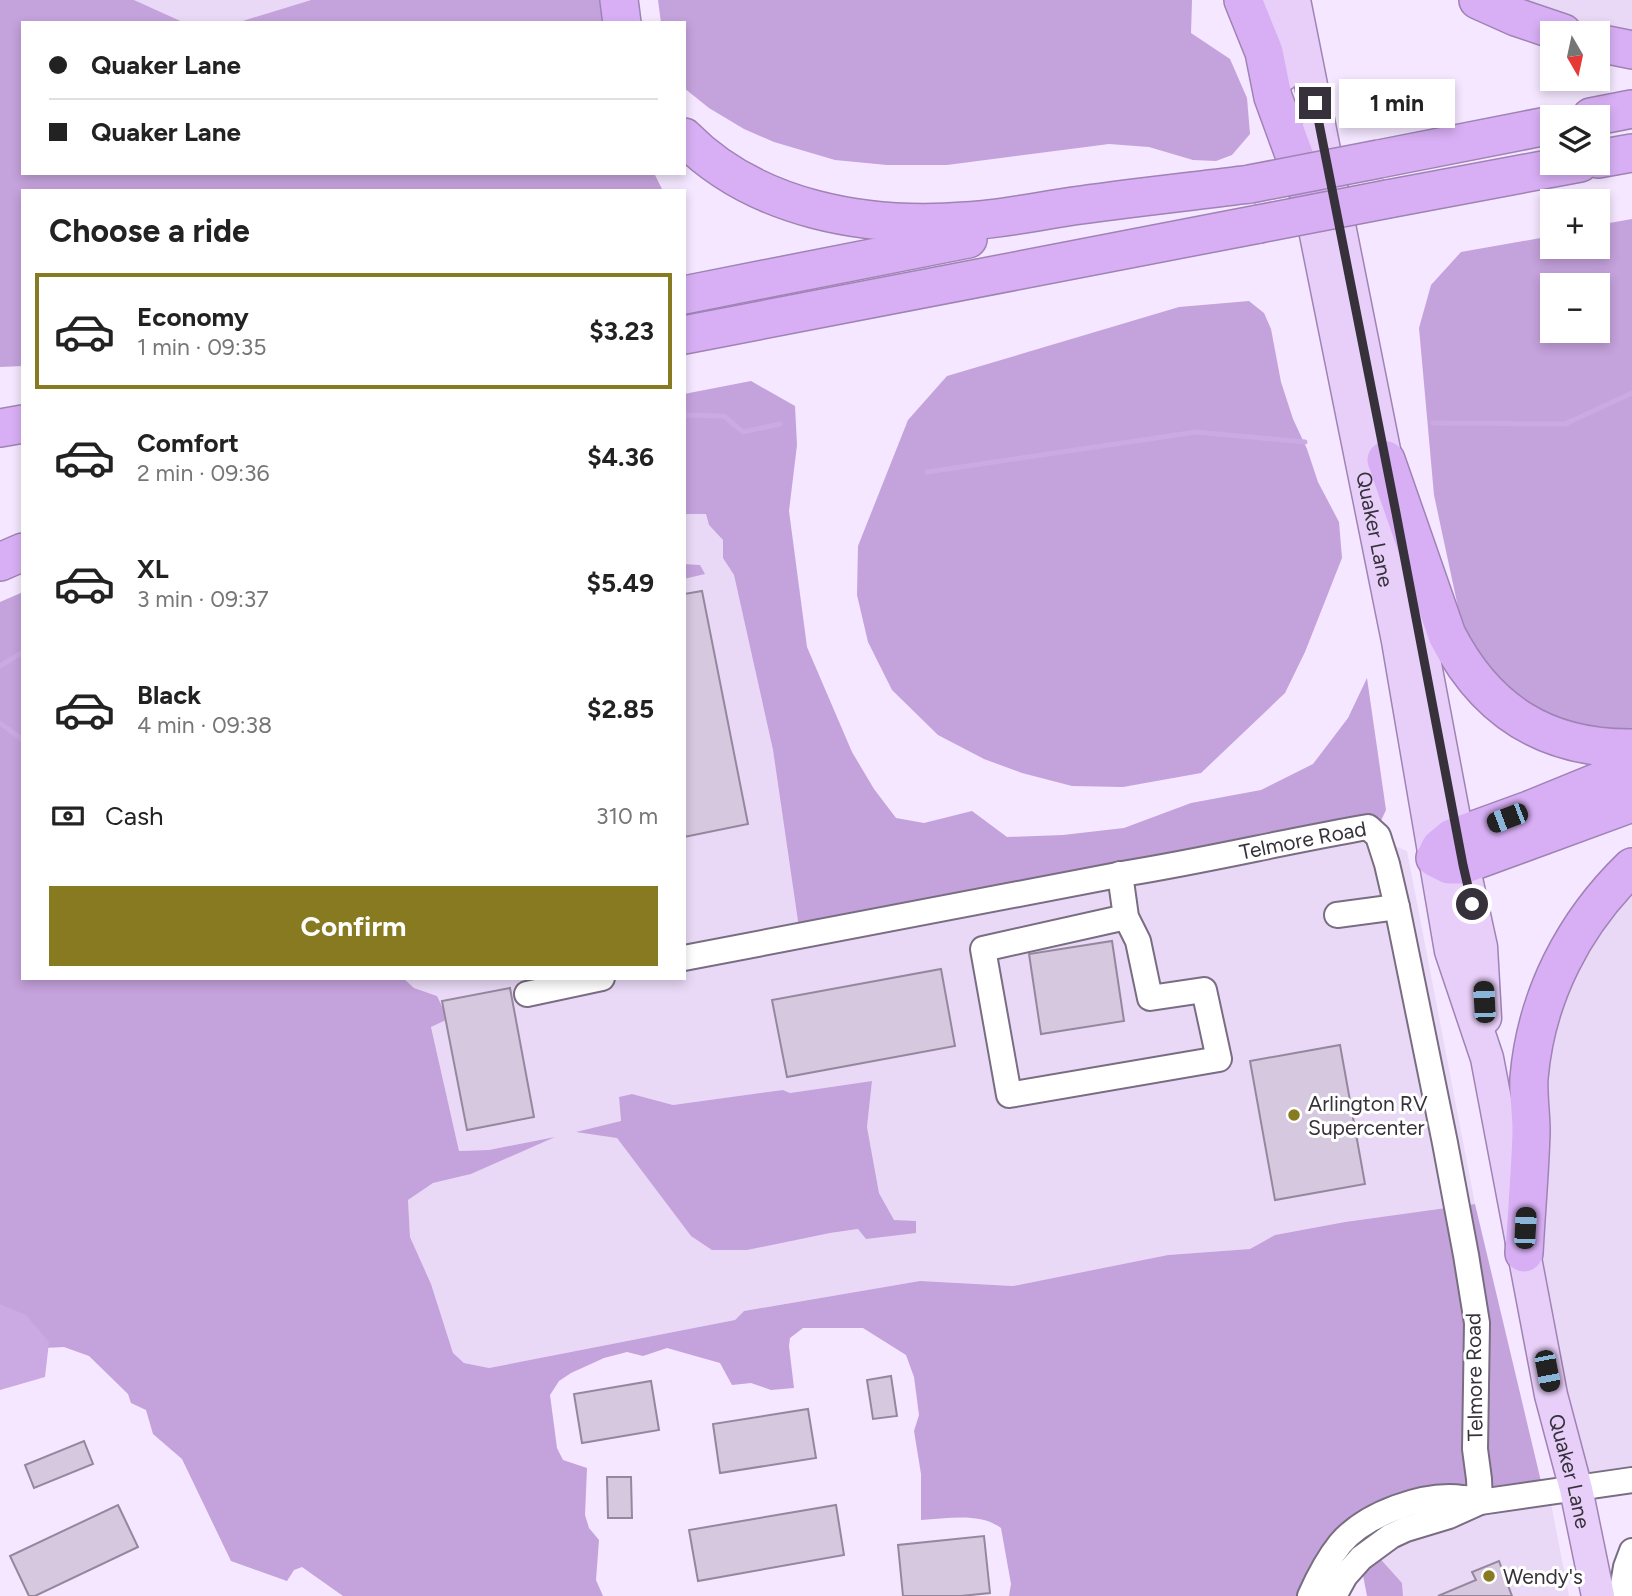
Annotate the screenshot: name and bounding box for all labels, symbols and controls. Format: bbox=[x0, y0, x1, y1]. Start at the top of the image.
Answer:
north arrow bbox=[1540, 21, 1610, 91]
map controls bbox=[1540, 21, 1610, 343]
text: Quaker Lane bbox=[91, 49, 241, 81]
callout: 1 min bbox=[1340, 78, 1455, 128]
route end bbox=[1299, 87, 1331, 119]
text: 1 min bbox=[1370, 89, 1424, 117]
button: layers bbox=[1540, 105, 1610, 175]
text: Quaker Lane bbox=[91, 116, 241, 148]
button: + bbox=[1540, 189, 1610, 259]
text: Choose a ride bbox=[49, 212, 250, 250]
button: − bbox=[1540, 273, 1610, 343]
icon: car bbox=[53, 300, 116, 363]
text: Economy bbox=[137, 301, 249, 333]
text: $3.23 bbox=[589, 315, 654, 347]
text: 1 min · 09:35 bbox=[137, 333, 266, 361]
icon: car bbox=[53, 426, 116, 489]
text: Comfort bbox=[137, 427, 239, 459]
text: $4.36 bbox=[587, 441, 654, 473]
text: 2 min · 09:36 bbox=[137, 459, 270, 487]
street label: Quaker Lane bbox=[1352, 469, 1399, 589]
icon: car bbox=[53, 552, 116, 615]
text: XL bbox=[137, 553, 169, 585]
text: $5.49 bbox=[587, 567, 654, 599]
text: 3 min · 09:37 bbox=[137, 585, 269, 613]
icon: car bbox=[53, 678, 116, 741]
text: Black bbox=[137, 679, 201, 711]
text: $2.85 bbox=[587, 693, 654, 725]
text: 4 min · 09:38 bbox=[137, 711, 272, 739]
icon: cash bbox=[49, 797, 87, 835]
text: Cash bbox=[105, 800, 164, 832]
car bbox=[1484, 801, 1531, 835]
text: 310 m bbox=[596, 802, 658, 830]
street label: Telmore Road bbox=[1237, 815, 1368, 864]
button: Confirm bbox=[49, 886, 658, 966]
route start bbox=[1456, 888, 1488, 920]
car bbox=[1473, 980, 1496, 1024]
place label: Arlington RV Supercenter bbox=[1308, 1091, 1428, 1140]
marker: Arlington RV Supercenter bbox=[1286, 1107, 1302, 1123]
car bbox=[1514, 1206, 1537, 1250]
street label: Telmore Road bbox=[1460, 1313, 1488, 1441]
car bbox=[1533, 1348, 1562, 1394]
street label: Quaker Lane bbox=[1544, 1411, 1596, 1531]
place label: Wendy's bbox=[1503, 1564, 1583, 1589]
marker: Wendy's bbox=[1481, 1568, 1497, 1584]

